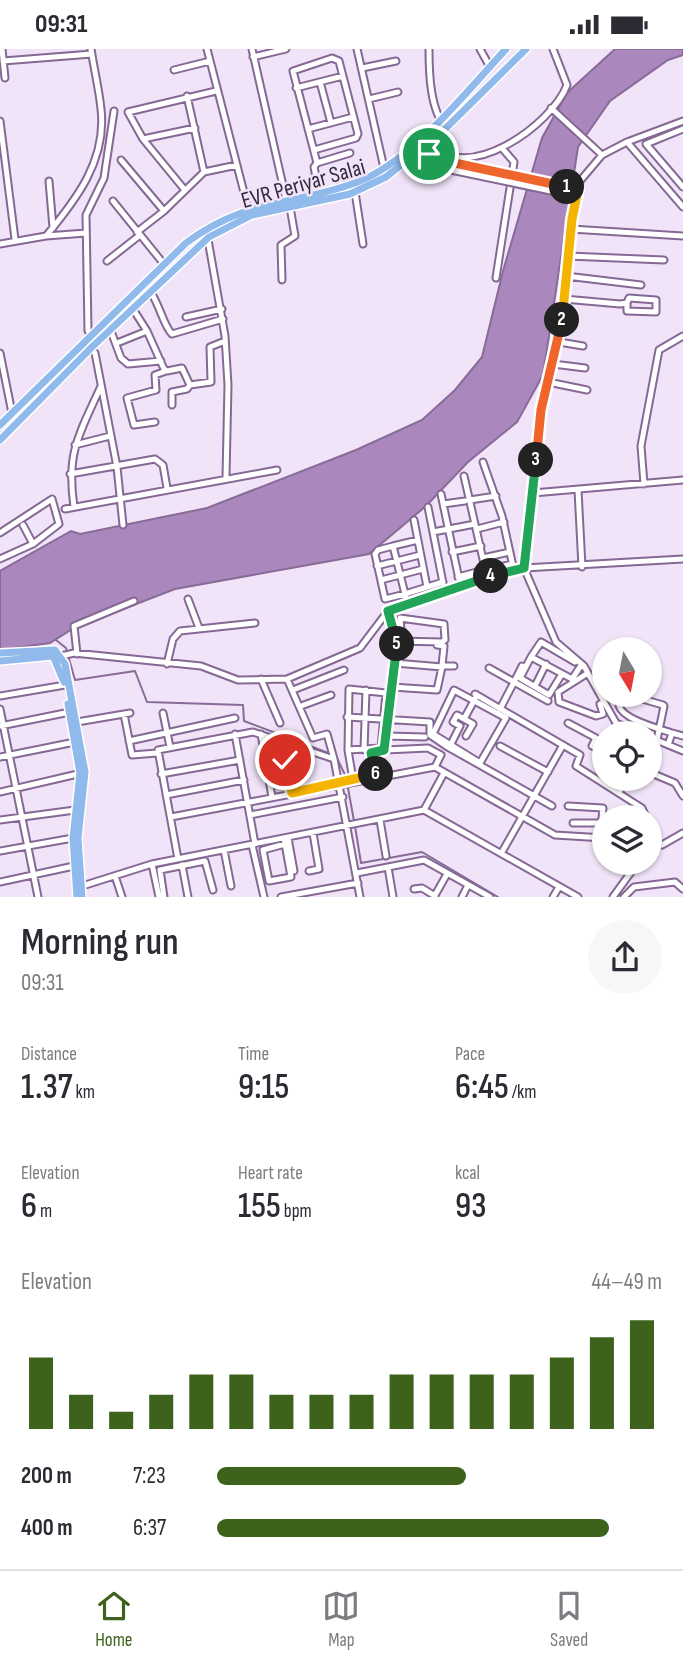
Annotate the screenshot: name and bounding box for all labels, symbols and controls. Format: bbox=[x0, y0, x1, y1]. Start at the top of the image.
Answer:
text: 09:31 bbox=[35, 9, 87, 40]
pin bbox=[399, 124, 459, 184]
icon: arrive bbox=[410, 135, 448, 173]
street label: EVR Periyar Salai bbox=[238, 153, 369, 215]
pin: 1 bbox=[550, 169, 584, 205]
text: 1 bbox=[563, 175, 570, 198]
pin: 2 bbox=[544, 303, 580, 337]
text: 2 bbox=[557, 308, 566, 331]
pin: 3 bbox=[518, 443, 554, 477]
text: 3 bbox=[531, 448, 540, 471]
pin: 4 bbox=[474, 559, 508, 593]
text: 4 bbox=[486, 564, 495, 587]
pin: 5 bbox=[380, 627, 414, 661]
text: 5 bbox=[392, 632, 401, 655]
north arrow bbox=[592, 637, 662, 707]
map controls bbox=[592, 637, 662, 875]
button: locate bbox=[592, 721, 662, 791]
pin bbox=[255, 730, 315, 790]
icon: check bbox=[266, 741, 304, 779]
pin: 6 bbox=[358, 757, 394, 791]
text: 6 bbox=[371, 762, 380, 785]
button: layers bbox=[592, 805, 662, 875]
text: Morning run bbox=[21, 920, 179, 965]
button: share bbox=[588, 920, 662, 994]
text: 09:31 bbox=[21, 969, 63, 997]
text: Distance bbox=[21, 1043, 77, 1066]
text: Time bbox=[238, 1043, 269, 1066]
text: Pace bbox=[455, 1043, 485, 1066]
text: 1.37 bbox=[21, 1066, 72, 1109]
text: 9:15 bbox=[238, 1066, 289, 1109]
text: 6:45 bbox=[455, 1066, 509, 1109]
text: km bbox=[72, 1081, 95, 1104]
text: /km bbox=[509, 1081, 537, 1104]
text: Elevation bbox=[21, 1162, 80, 1185]
text: Heart rate bbox=[238, 1162, 303, 1185]
text: kcal bbox=[455, 1162, 480, 1185]
text: 6 bbox=[21, 1185, 37, 1228]
text: 155 bbox=[238, 1185, 281, 1228]
text: 93 bbox=[455, 1185, 486, 1228]
text: m bbox=[37, 1200, 52, 1223]
text: bpm bbox=[281, 1200, 312, 1223]
text: Elevation bbox=[21, 1268, 92, 1296]
text: 44–49 m bbox=[592, 1268, 662, 1296]
text: 200 m bbox=[21, 1462, 72, 1490]
text: 7:23 bbox=[133, 1462, 166, 1490]
text: 400 m bbox=[21, 1514, 72, 1542]
text: 6:37 bbox=[133, 1514, 166, 1542]
tab: Home bbox=[95, 1587, 133, 1652]
tab: Map bbox=[322, 1587, 360, 1652]
tab: Saved bbox=[550, 1587, 588, 1652]

